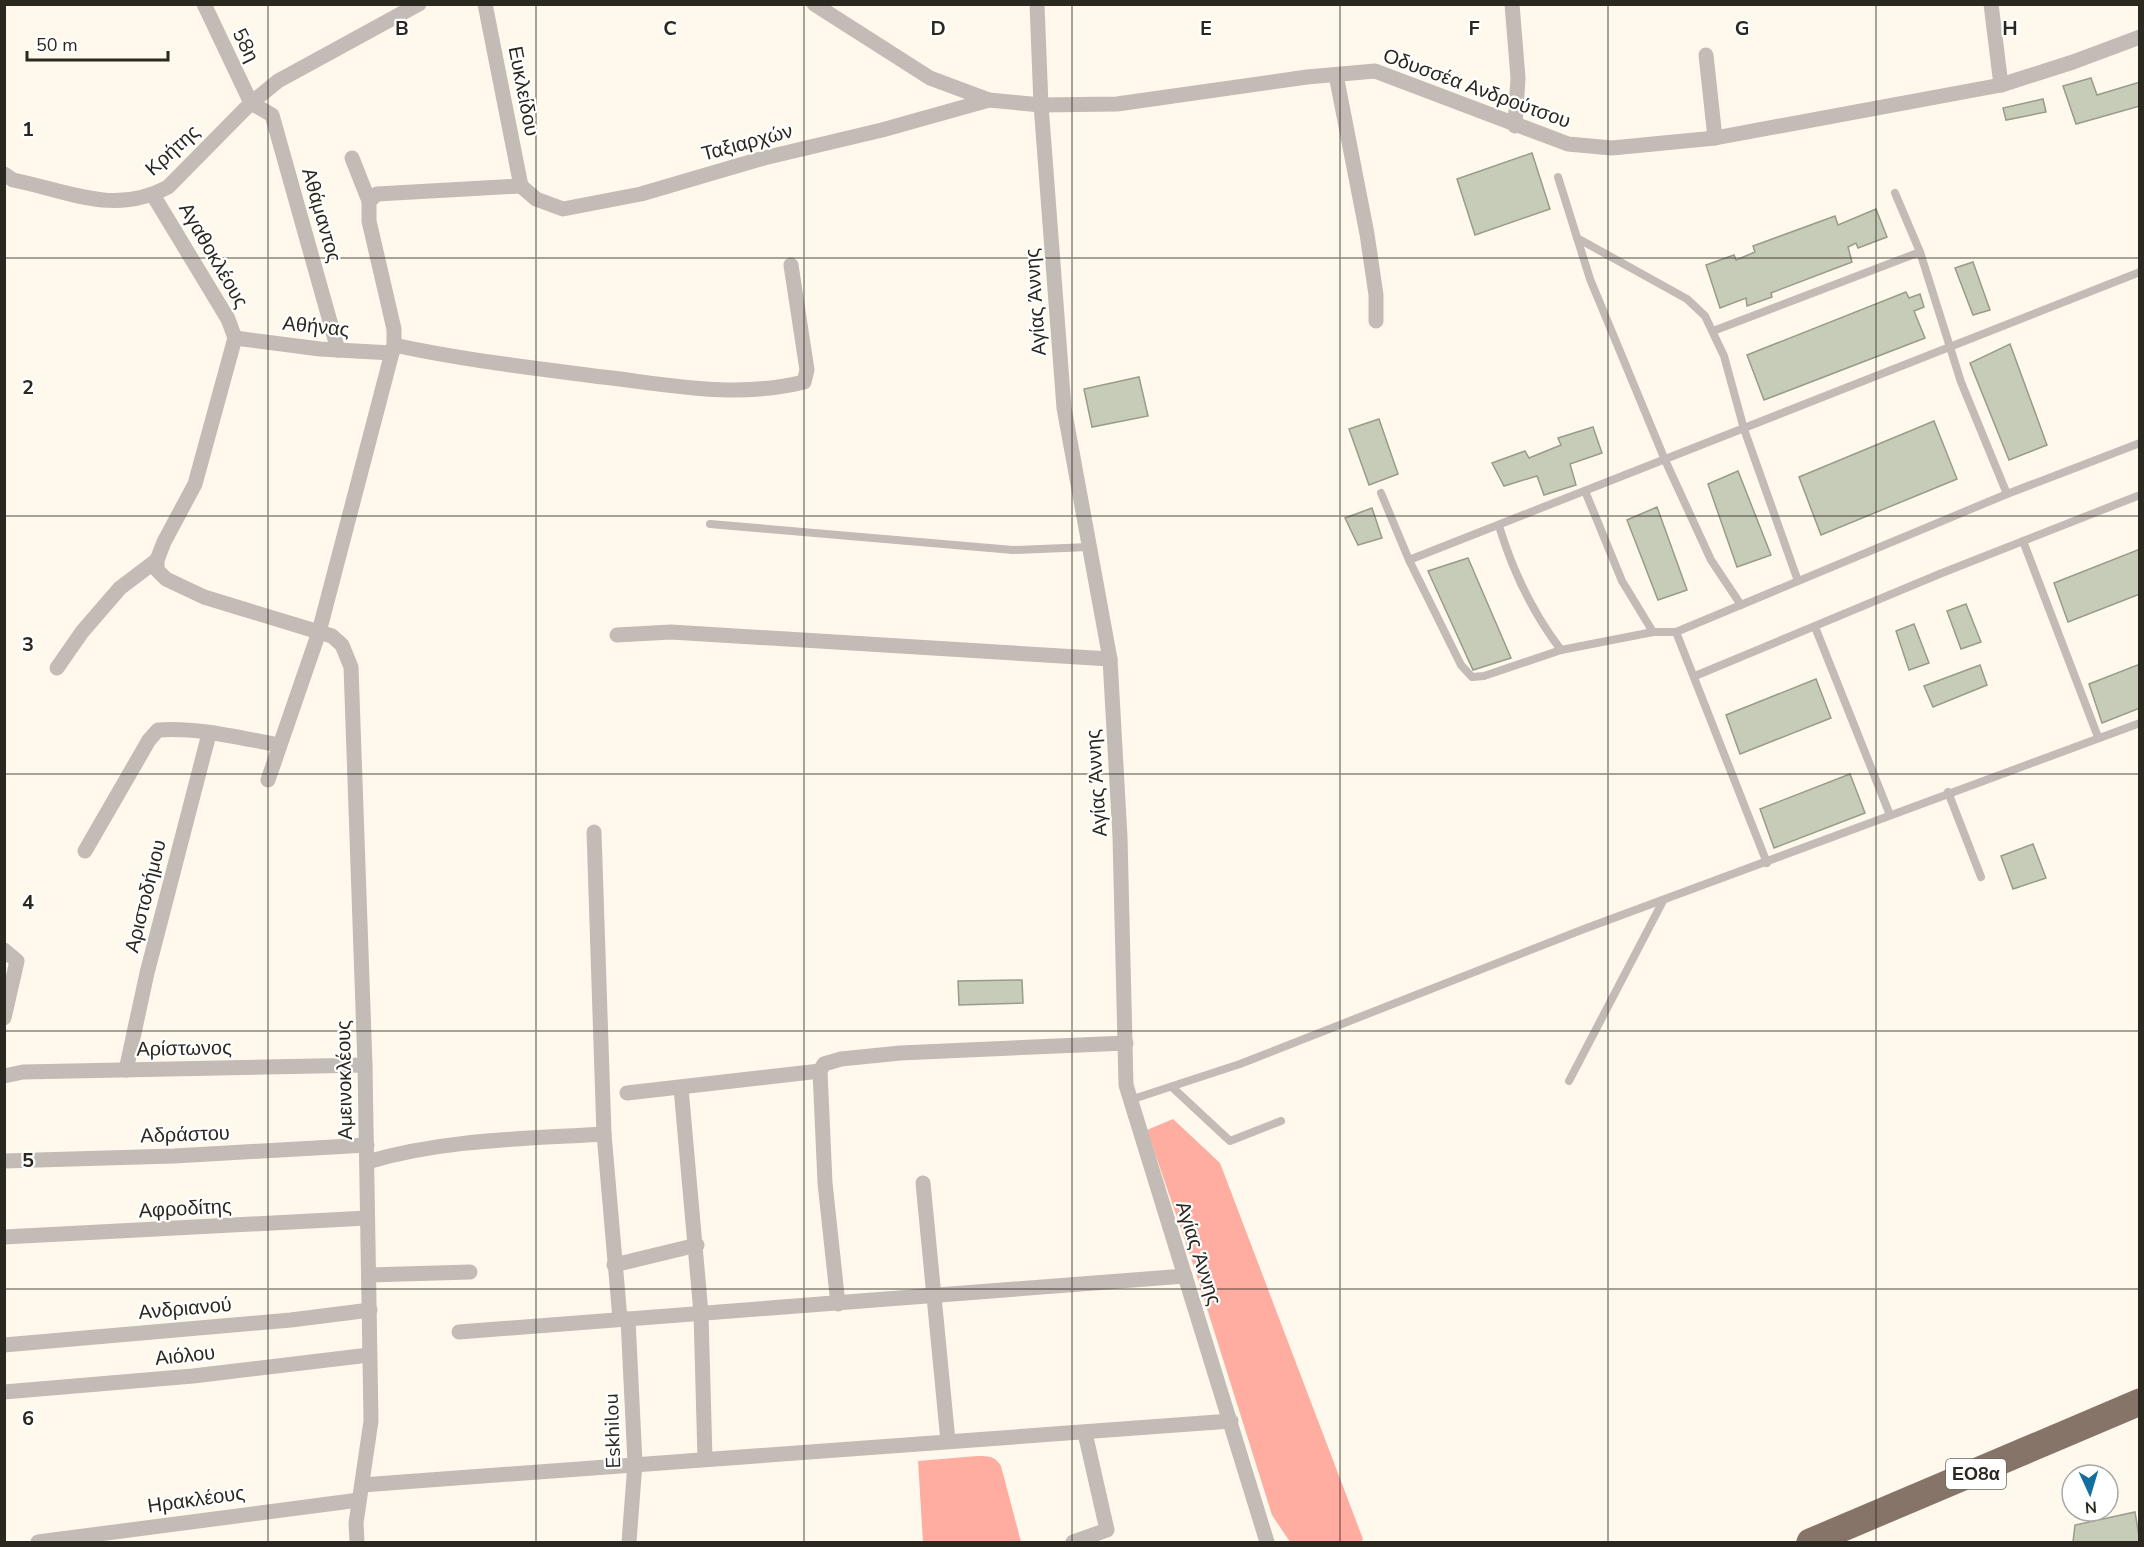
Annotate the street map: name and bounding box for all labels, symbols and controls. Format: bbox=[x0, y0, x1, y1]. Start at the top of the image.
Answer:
text: B bbox=[395, 15, 409, 42]
text: C bbox=[663, 15, 677, 42]
text: D bbox=[930, 15, 946, 42]
text: E bbox=[1200, 15, 1212, 42]
text: F bbox=[1468, 15, 1480, 42]
text: G bbox=[1735, 15, 1749, 42]
text: H bbox=[2002, 15, 2018, 42]
scale bar bbox=[27, 24, 168, 62]
street label: 58η bbox=[226, 24, 265, 67]
text: 50 m bbox=[36, 33, 78, 57]
street label: Οδυσσέα Ανδρούτσου bbox=[1379, 42, 1574, 135]
street label: Ευκλείδου bbox=[502, 44, 545, 138]
text: 1 bbox=[22, 116, 34, 143]
street label: Ταξιαρχών bbox=[698, 117, 796, 168]
street label: Κρήτης bbox=[139, 119, 206, 182]
street label: Αθάμαντος bbox=[295, 165, 348, 266]
street label: Αγαθοκλέους bbox=[173, 198, 255, 313]
street label: Αγίας Άννης bbox=[1018, 247, 1053, 357]
street label: Αθήνας bbox=[281, 310, 351, 343]
text: 2 bbox=[22, 374, 34, 401]
text: 3 bbox=[22, 631, 34, 658]
street label: Αγίας Άννης bbox=[1079, 728, 1114, 838]
street label: Αριστοδήμου bbox=[118, 837, 173, 956]
text: 4 bbox=[22, 889, 34, 916]
street label: Αμεινοκλέους bbox=[330, 1020, 359, 1140]
street label: Αρίστωνος bbox=[136, 1034, 232, 1063]
street label: Αδράστου bbox=[140, 1119, 230, 1150]
text: 5 bbox=[22, 1147, 34, 1174]
street label: Αφροδίτης bbox=[138, 1193, 233, 1224]
street label: Αγίας Άννης bbox=[1169, 1198, 1228, 1309]
street label: Ανδριανού bbox=[137, 1291, 233, 1326]
street label: Αιόλου bbox=[154, 1339, 216, 1372]
street label: Eskhilou bbox=[598, 1393, 627, 1469]
text: 6 bbox=[22, 1405, 34, 1432]
road number: ΕΟ8α bbox=[1946, 1459, 2006, 1489]
north arrow bbox=[2060, 1463, 2120, 1523]
street label: Ηρακλέους bbox=[146, 1479, 247, 1520]
text: N bbox=[2084, 1496, 2098, 1518]

